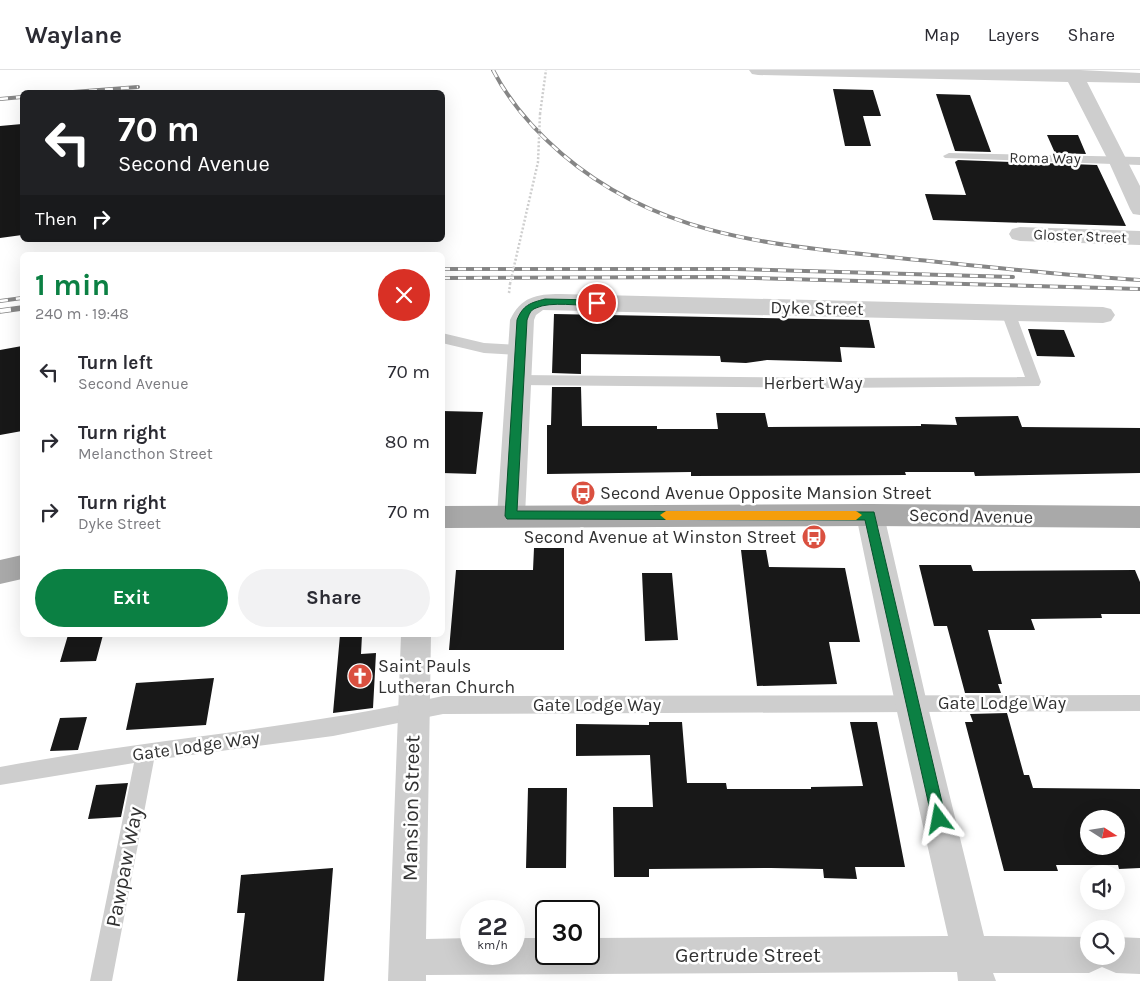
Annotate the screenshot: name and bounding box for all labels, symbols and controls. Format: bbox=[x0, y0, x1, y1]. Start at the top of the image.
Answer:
text: Waylane bbox=[25, 21, 122, 49]
text: Map bbox=[924, 24, 960, 46]
text: Layers bbox=[988, 24, 1040, 46]
text: Share bbox=[1068, 24, 1115, 46]
text: 70 m bbox=[118, 109, 200, 150]
icon: left bbox=[35, 110, 100, 175]
street label: Roma Way bbox=[1009, 148, 1081, 168]
text: Second Avenue bbox=[118, 151, 270, 177]
icon: right bbox=[87, 205, 115, 233]
text: Then bbox=[35, 208, 77, 230]
street label: Gloster Street bbox=[1033, 225, 1127, 247]
text: 1 min bbox=[35, 267, 110, 303]
button: close bbox=[378, 269, 430, 321]
pin bbox=[576, 282, 618, 324]
icon: arrive bbox=[583, 289, 611, 317]
street label: Dyke Street bbox=[770, 296, 864, 320]
text: 240 m · 19:48 bbox=[35, 304, 129, 323]
text: Turn left bbox=[78, 352, 153, 374]
icon: left bbox=[35, 358, 63, 386]
text: 70 m bbox=[388, 361, 430, 383]
street label: Herbert Way bbox=[763, 372, 863, 394]
text: Second Avenue bbox=[78, 374, 188, 393]
text: Turn right bbox=[78, 422, 167, 444]
icon: right bbox=[35, 428, 63, 456]
text: 80 m bbox=[385, 431, 430, 453]
text: Melancthon Street bbox=[78, 444, 213, 463]
bus stop icon: Second Avenue Opposite Mansion Street bbox=[570, 480, 596, 506]
place label: Second Avenue Opposite Mansion Street bbox=[600, 482, 932, 504]
text: Turn right bbox=[78, 492, 167, 514]
icon: right bbox=[35, 498, 63, 526]
text: 70 m bbox=[388, 501, 430, 523]
street label: Second Avenue bbox=[909, 504, 1033, 528]
text: Dyke Street bbox=[78, 514, 161, 533]
bus stop icon: Second Avenue at Winston Street bbox=[801, 524, 827, 550]
place label: Second Avenue at Winston Street bbox=[524, 526, 796, 548]
button: Exit bbox=[35, 569, 228, 627]
button: Share bbox=[238, 569, 430, 627]
place label: Saint Pauls Lutheran Church bbox=[378, 655, 515, 698]
church icon: Saint Pauls Lutheran Church bbox=[347, 663, 373, 689]
street label: Gate Lodge Way bbox=[938, 692, 1067, 714]
street label: Gate Lodge Way bbox=[533, 694, 662, 716]
street label: Gate Lodge Way bbox=[131, 726, 262, 766]
street label: Mansion Street bbox=[398, 735, 424, 881]
position arrow bbox=[912, 792, 964, 844]
street label: Pawpaw Way bbox=[101, 805, 147, 929]
north arrow bbox=[1080, 810, 1125, 855]
map controls bbox=[1080, 810, 1125, 965]
button: sound bbox=[1080, 865, 1125, 910]
speed limit sign: 30 bbox=[535, 900, 600, 965]
text: 22 bbox=[477, 912, 508, 941]
button: search bbox=[1080, 920, 1125, 965]
text: km/h bbox=[477, 938, 508, 952]
street label: Gertrude Street bbox=[675, 943, 821, 967]

